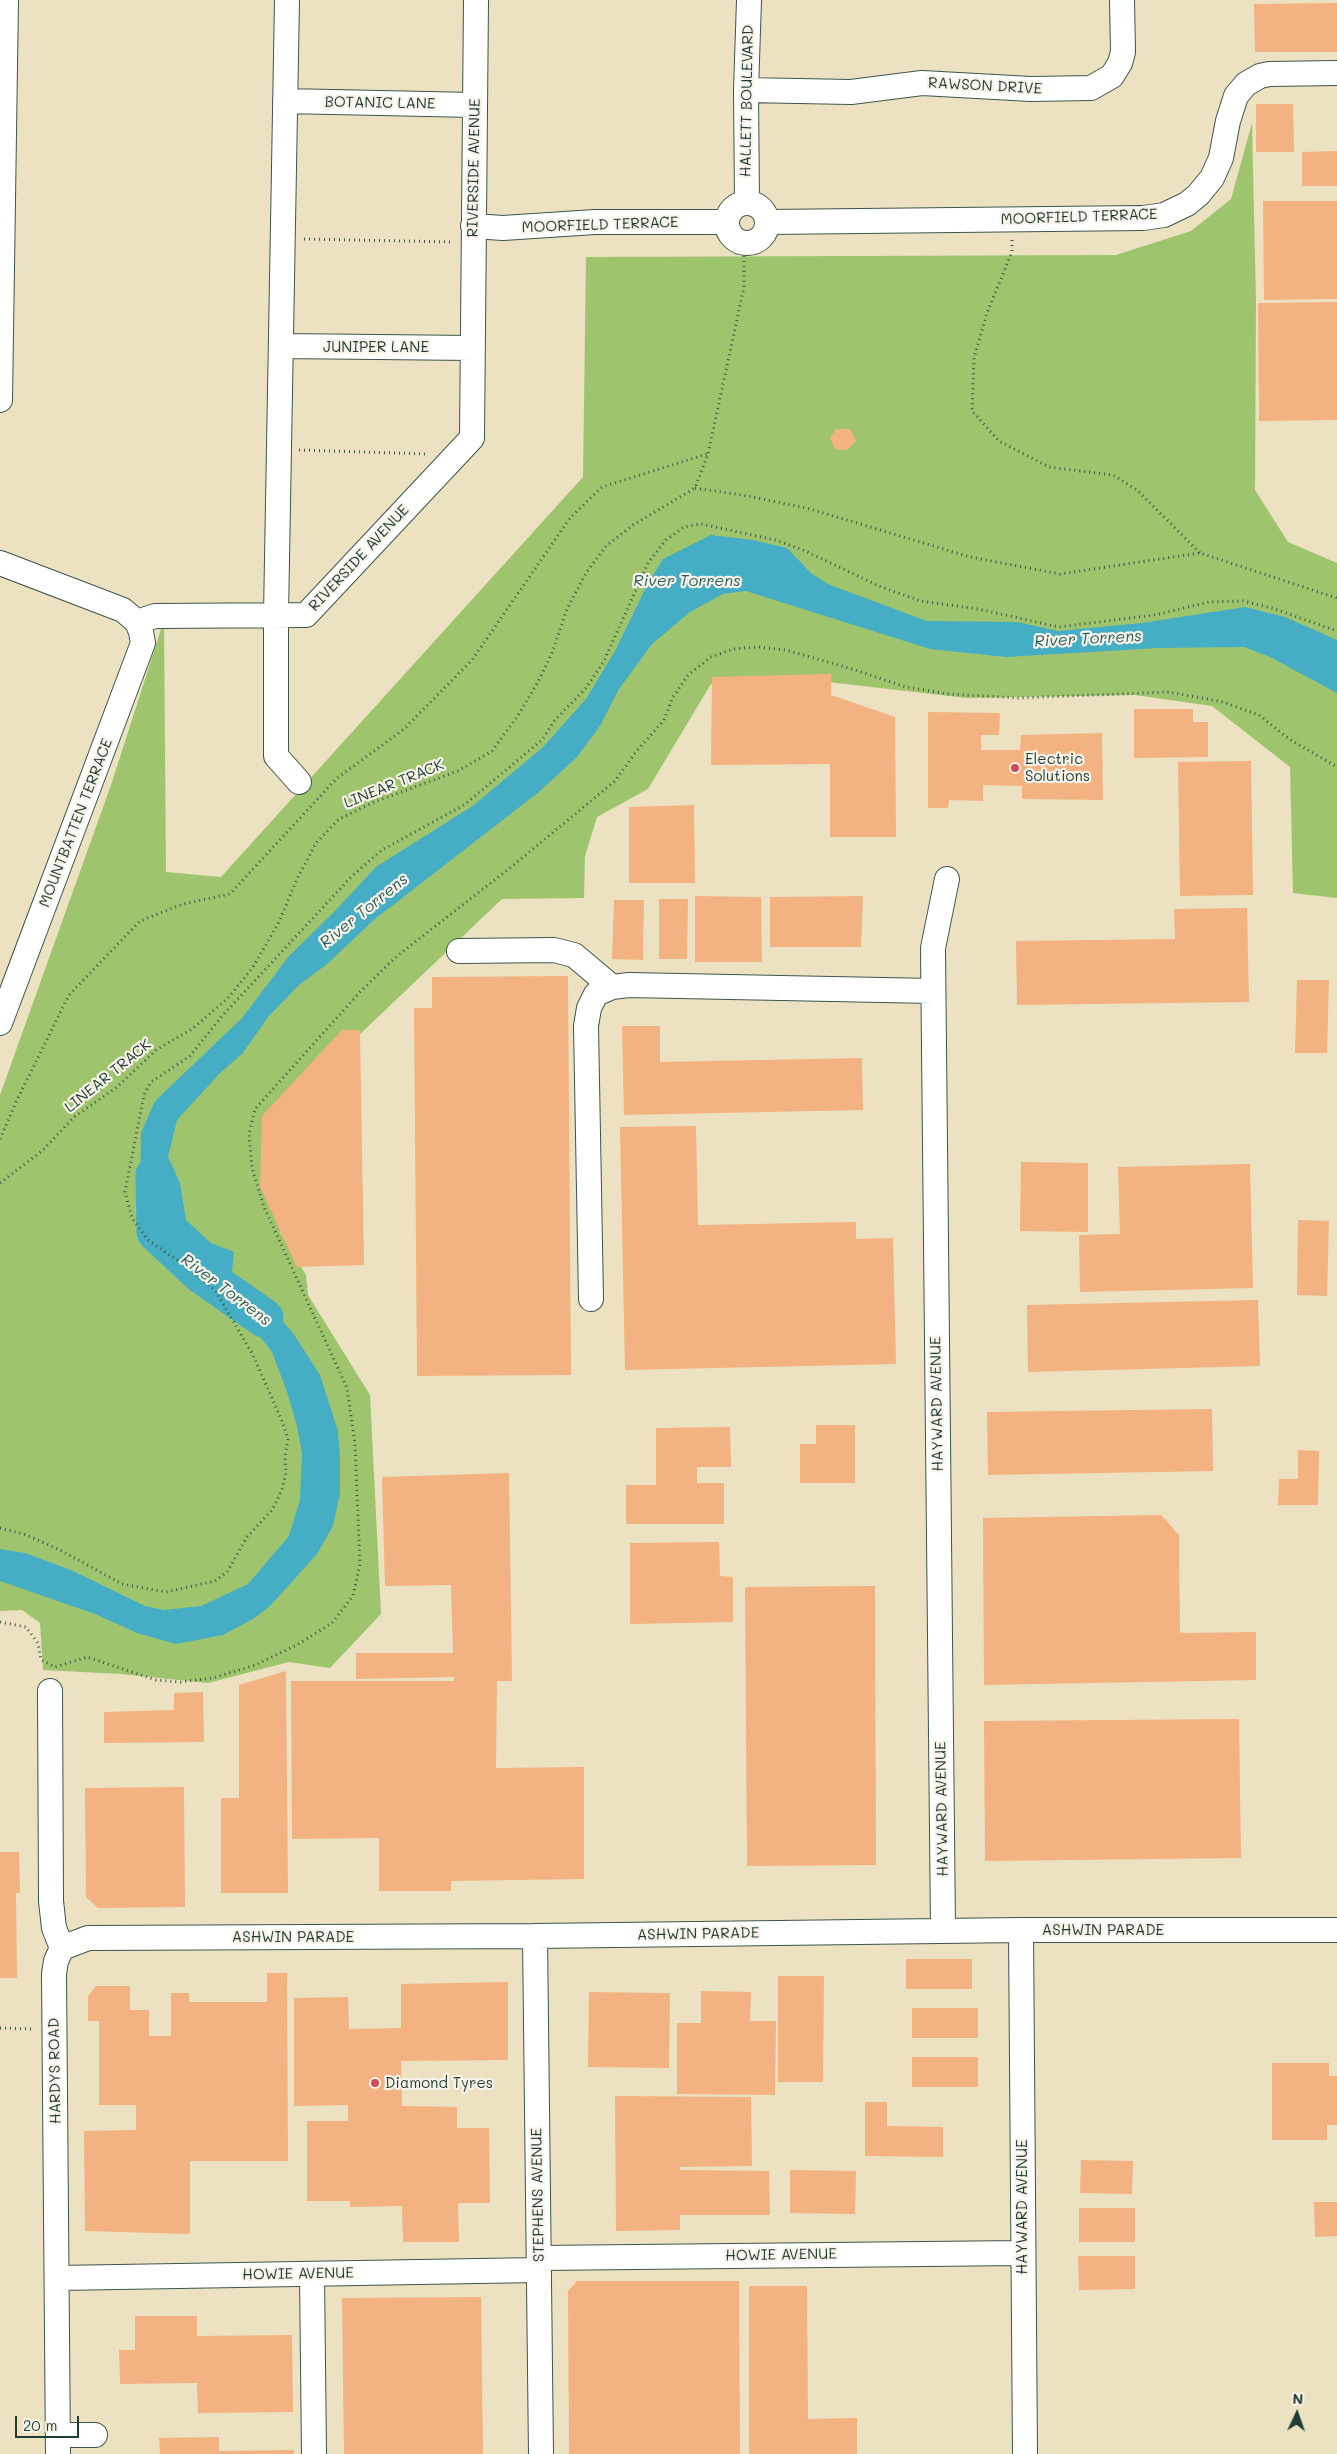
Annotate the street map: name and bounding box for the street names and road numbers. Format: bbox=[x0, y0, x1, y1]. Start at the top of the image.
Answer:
street label: HALLETT BOULEVARD bbox=[737, 25, 757, 177]
street label: RAWSON DRIVE bbox=[928, 74, 1042, 98]
street label: BOTANIC LANE bbox=[324, 93, 436, 113]
street label: RIVERSIDE AVENUE bbox=[464, 98, 484, 238]
street label: MOORFIELD TERRACE bbox=[1000, 205, 1158, 229]
street label: MOORFIELD TERRACE bbox=[521, 213, 679, 237]
street label: JUNIPER LANE bbox=[323, 338, 429, 356]
street label: RIVERSIDE AVENUE bbox=[305, 501, 413, 615]
street label: MOUNTBATTEN TERRACE bbox=[36, 736, 116, 910]
street label: LINEAR TRACK bbox=[341, 756, 447, 812]
street label: LINEAR TRACK bbox=[61, 1036, 155, 1116]
street label: HAYWARD AVENUE bbox=[927, 1336, 947, 1472]
street label: HAYWARD AVENUE bbox=[932, 1741, 952, 1877]
street label: ASHWIN PARADE bbox=[1042, 1921, 1164, 1939]
street label: ASHWIN PARADE bbox=[637, 1924, 759, 1944]
street label: ASHWIN PARADE bbox=[232, 1928, 354, 1946]
street label: HARDYS ROAD bbox=[45, 2018, 65, 2124]
street label: STEPHENS AVENUE bbox=[528, 2128, 548, 2262]
street label: HAYWARD AVENUE bbox=[1013, 2139, 1031, 2275]
street label: HOWIE AVENUE bbox=[725, 2245, 837, 2265]
street label: HOWIE AVENUE bbox=[242, 2264, 354, 2284]

